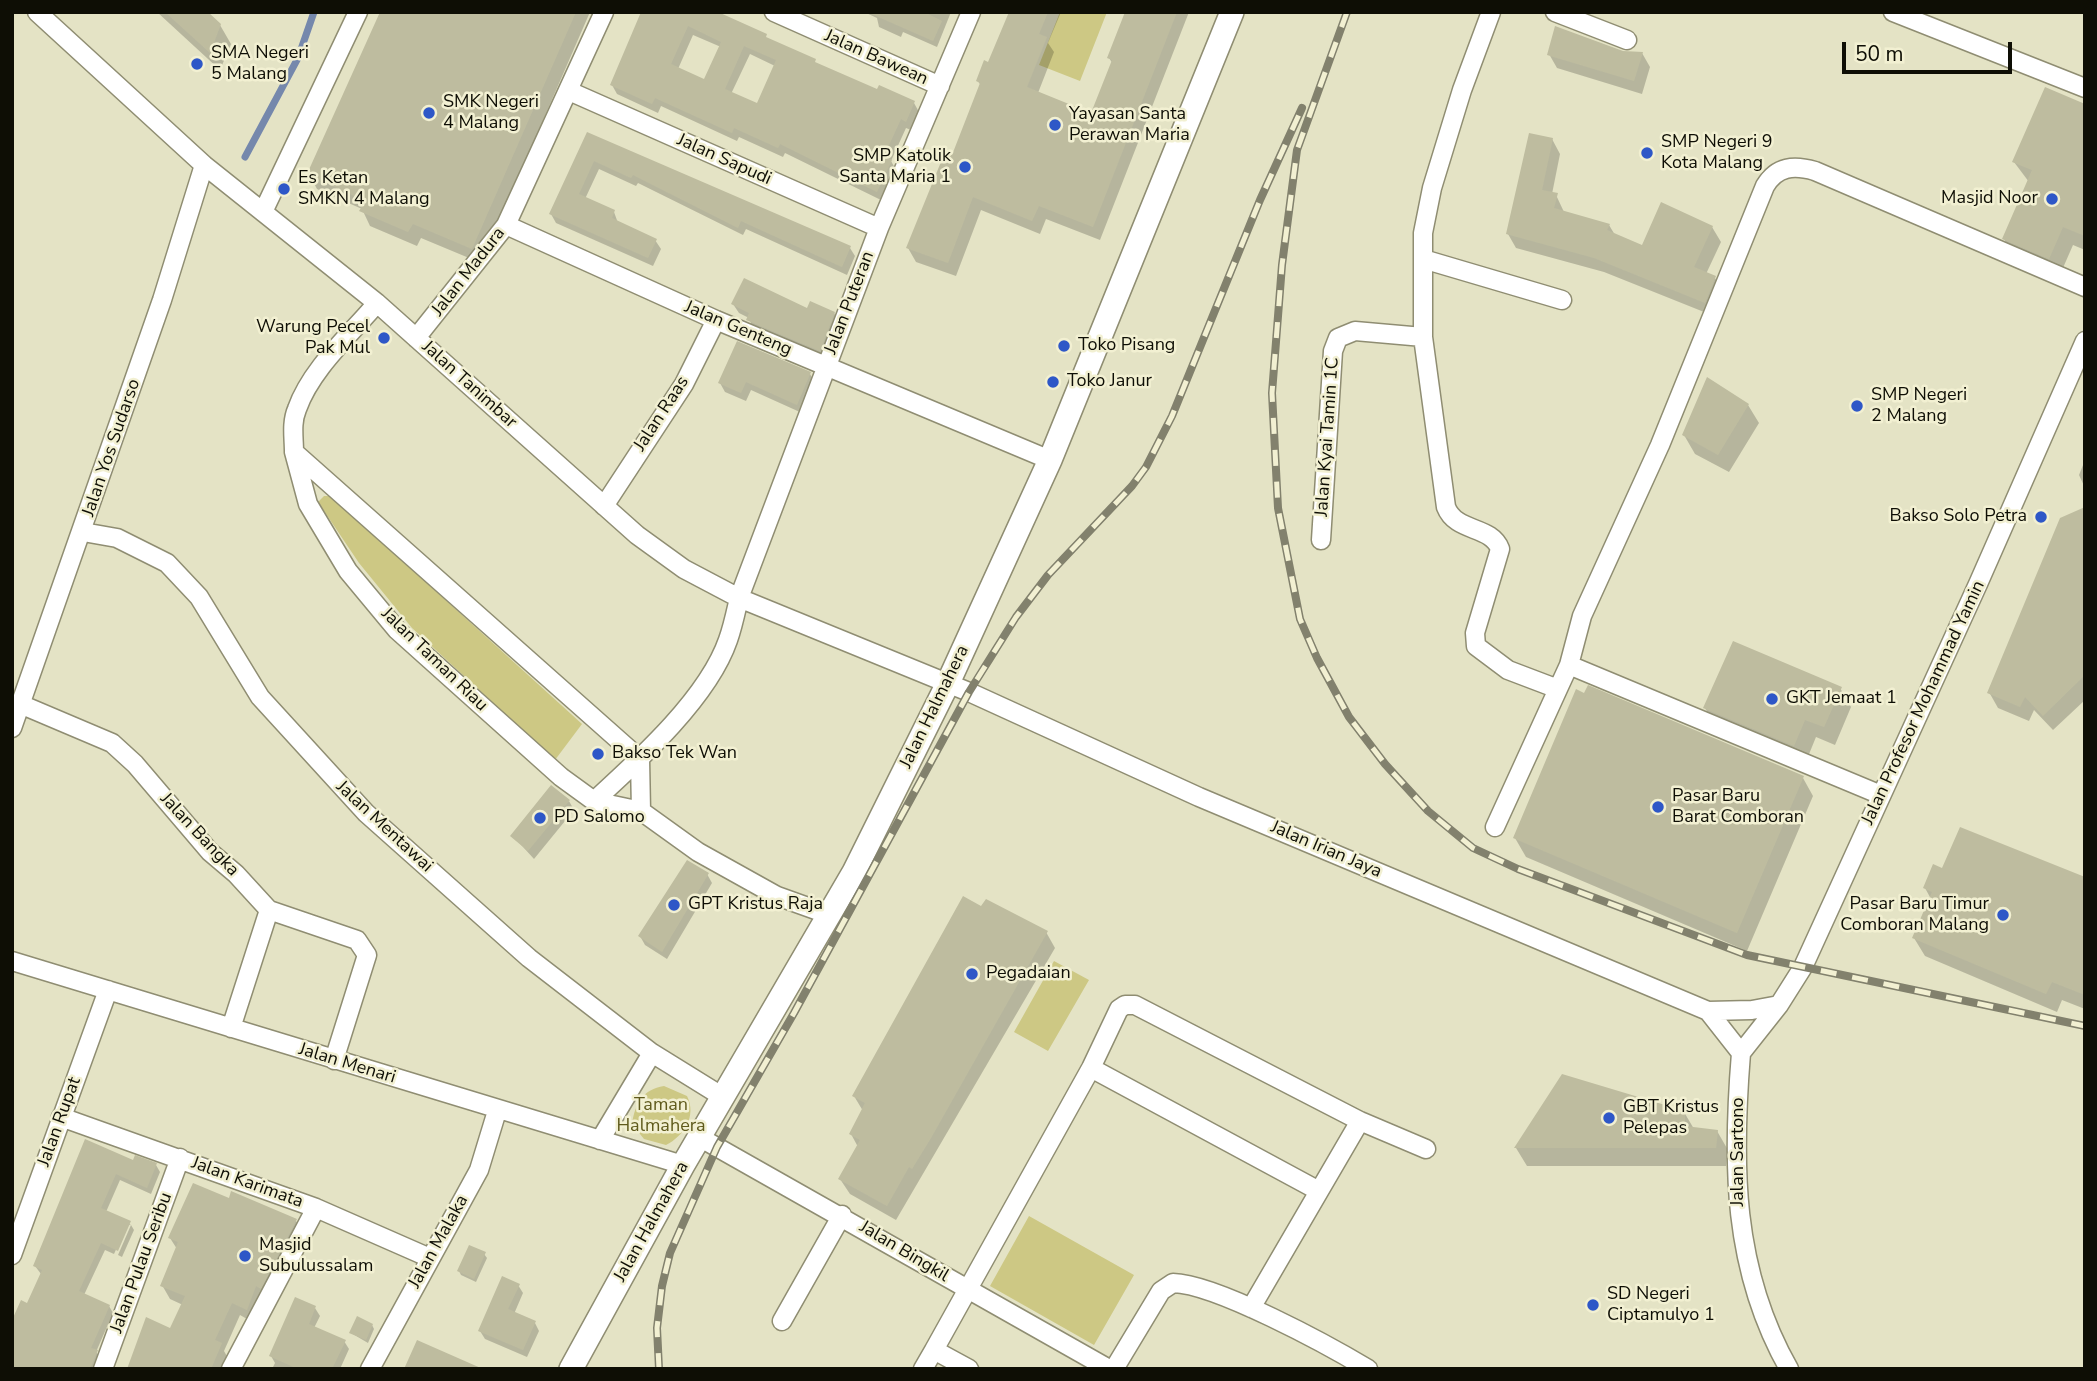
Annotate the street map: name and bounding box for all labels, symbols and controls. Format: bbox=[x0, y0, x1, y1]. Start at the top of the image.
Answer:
street label: Jalan Bawean bbox=[821, 26, 931, 90]
scale bar bbox=[1845, 28, 2015, 72]
text: 50 m bbox=[1855, 40, 1904, 68]
place label: SMA Negeri 5 Malang bbox=[211, 43, 309, 86]
marker: SMA Negeri 5 Malang bbox=[189, 56, 205, 72]
place label: SMK Negeri 4 Malang bbox=[443, 92, 539, 134]
place label: Yayasan Santa Perawan Maria bbox=[1069, 104, 1190, 146]
marker: SMK Negeri 4 Malang bbox=[421, 105, 437, 121]
marker: Yayasan Santa Perawan Maria bbox=[1047, 117, 1063, 133]
street label: Jalan Sapudi bbox=[673, 130, 775, 190]
place label: SMP Negeri 9 Kota Malang bbox=[1661, 132, 1773, 174]
marker: SMP Negeri 9 Kota Malang bbox=[1639, 145, 1655, 161]
place label: SMP Katolik Santa Maria 1 bbox=[839, 146, 951, 188]
marker: SMP Katolik Santa Maria 1 bbox=[957, 159, 973, 175]
place label: Es Ketan SMKN 4 Malang bbox=[298, 168, 430, 210]
marker: Es Ketan SMKN 4 Malang bbox=[276, 181, 292, 197]
place label: Masjid Noor bbox=[1941, 188, 2038, 210]
marker: Masjid Noor bbox=[2044, 191, 2060, 207]
street label: Jalan Madura bbox=[428, 223, 510, 321]
street label: Jalan Puteran bbox=[820, 249, 880, 357]
street label: Jalan Genteng bbox=[681, 297, 795, 361]
place label: Warung Pecel Pak Mul bbox=[256, 317, 370, 360]
marker: Warung Pecel Pak Mul bbox=[376, 330, 392, 346]
place label: Toko Pisang bbox=[1078, 335, 1175, 357]
street label: Jalan Tanimbar bbox=[417, 337, 521, 433]
marker: Toko Pisang bbox=[1056, 338, 1072, 354]
street label: Jalan Kyai Tamin 1C bbox=[1312, 357, 1344, 517]
place label: Toko Janur bbox=[1067, 371, 1152, 393]
street label: Jalan Raas bbox=[630, 373, 694, 455]
marker: Toko Janur bbox=[1045, 374, 1061, 390]
street label: Jalan Yos Sudarso bbox=[78, 376, 146, 520]
place label: SMP Negeri 2 Malang bbox=[1871, 385, 1967, 428]
marker: SMP Negeri 2 Malang bbox=[1849, 398, 1865, 414]
place label: Bakso Solo Petra bbox=[1889, 506, 2027, 528]
marker: Bakso Solo Petra bbox=[2033, 509, 2049, 525]
street label: Jalan Profesor Mohammad Yamin bbox=[1858, 577, 1990, 829]
street label: Jalan Taman Riau bbox=[376, 604, 492, 716]
street label: Jalan Halmahera bbox=[896, 642, 974, 772]
place label: GKT Jemaat 1 bbox=[1786, 688, 1897, 710]
marker: GKT Jemaat 1 bbox=[1764, 691, 1780, 707]
place label: Bakso Tek Wan bbox=[612, 743, 737, 765]
marker: Bakso Tek Wan bbox=[590, 746, 606, 762]
street label: Jalan Mentawai bbox=[331, 777, 437, 877]
place label: Pasar Baru Barat Comboran bbox=[1672, 786, 1804, 828]
street label: Jalan Bangka bbox=[155, 789, 243, 881]
marker: Pasar Baru Barat Comboran bbox=[1650, 799, 1666, 815]
place label: PD Salomo bbox=[554, 807, 645, 829]
marker: PD Salomo bbox=[532, 810, 548, 826]
street label: Jalan Irian Jaya bbox=[1267, 817, 1385, 883]
place label: GPT Kristus Raja bbox=[688, 894, 823, 916]
place label: Pasar Baru Timur Comboran Malang bbox=[1840, 894, 1989, 936]
marker: GPT Kristus Raja bbox=[666, 897, 682, 913]
marker: Pasar Baru Timur Comboran Malang bbox=[1995, 907, 2011, 923]
place label: Pegadaian bbox=[986, 963, 1071, 985]
marker: Pegadaian bbox=[964, 966, 980, 982]
street label: Jalan Menari bbox=[296, 1039, 398, 1089]
street label: Jalan Rupat bbox=[34, 1074, 86, 1170]
park label: Taman Halmahera bbox=[616, 1095, 706, 1138]
place label: GBT Kristus Pelepas bbox=[1623, 1097, 1719, 1140]
street label: Jalan Sartono bbox=[1728, 1097, 1750, 1207]
marker: GBT Kristus Pelepas bbox=[1601, 1110, 1617, 1126]
street label: Jalan Karimata bbox=[188, 1153, 306, 1213]
street label: Jalan Halmahera bbox=[610, 1158, 694, 1286]
street label: Jalan Pulau Seribu bbox=[107, 1190, 177, 1336]
street label: Jalan Malaka bbox=[405, 1192, 473, 1292]
street label: Jalan Bingkil bbox=[855, 1217, 953, 1287]
place label: Masjid Subulussalam bbox=[259, 1235, 373, 1278]
marker: Masjid Subulussalam bbox=[237, 1248, 253, 1264]
place label: SD Negeri Ciptamulyo 1 bbox=[1607, 1284, 1715, 1326]
marker: SD Negeri Ciptamulyo 1 bbox=[1585, 1297, 1601, 1313]

